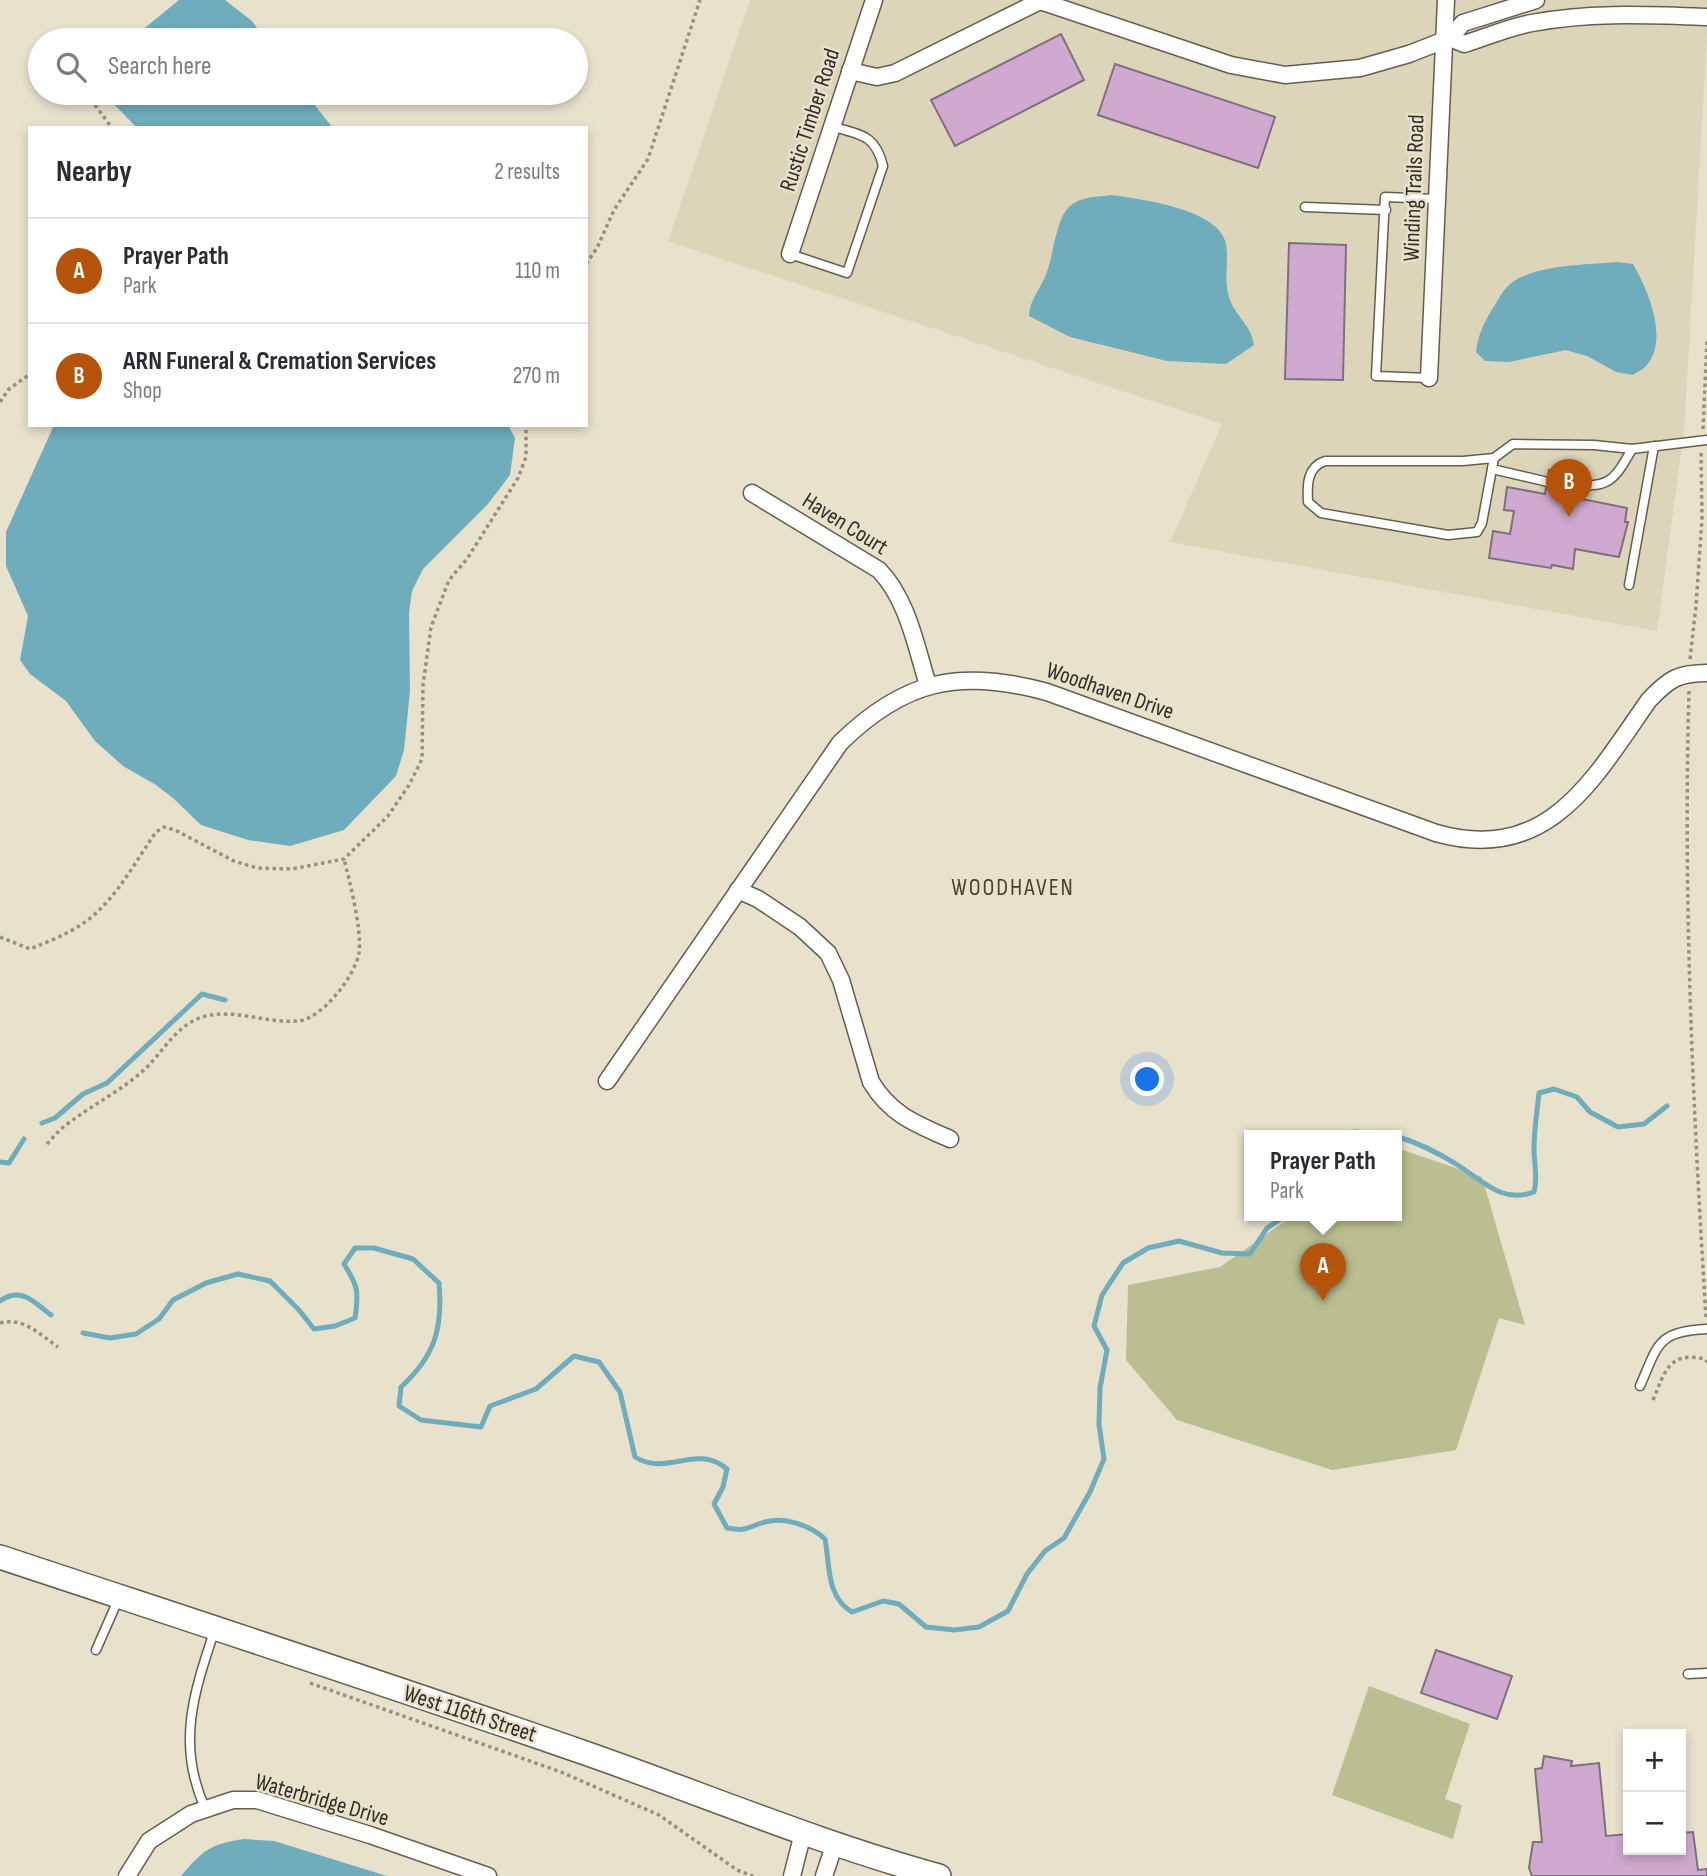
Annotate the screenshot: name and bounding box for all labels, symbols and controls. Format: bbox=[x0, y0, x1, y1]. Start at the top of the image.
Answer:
search box bbox=[28, 28, 588, 105]
street label: Rustic Timber Road bbox=[774, 45, 846, 195]
icon: search bbox=[52, 48, 90, 86]
text: Search here bbox=[108, 51, 211, 82]
street label: Winding Trails Road bbox=[1397, 114, 1431, 262]
text: Nearby bbox=[56, 154, 132, 190]
text: 2 results bbox=[494, 158, 560, 186]
text: Prayer Path bbox=[123, 241, 229, 272]
text: A bbox=[74, 257, 84, 285]
text: 110 m bbox=[515, 257, 560, 285]
text: Park bbox=[123, 272, 157, 300]
text: ARN Funeral & Cremation Services bbox=[123, 346, 436, 377]
text: B bbox=[74, 362, 84, 390]
text: 270 m bbox=[513, 362, 560, 390]
text: Shop bbox=[123, 377, 162, 405]
pin: B bbox=[1546, 459, 1592, 517]
street label: Haven Court bbox=[797, 487, 893, 561]
street label: Woodhaven Drive bbox=[1042, 656, 1178, 726]
district label: WOODHAVEN bbox=[951, 873, 1075, 902]
your location bbox=[1130, 1062, 1164, 1096]
popup bbox=[1244, 1130, 1402, 1221]
text: Prayer Path bbox=[1270, 1146, 1376, 1177]
text: Park bbox=[1270, 1177, 1304, 1205]
pin: A bbox=[1300, 1243, 1346, 1301]
street label: West 116th Street bbox=[400, 1679, 540, 1749]
map controls bbox=[1623, 1729, 1686, 1855]
button: + bbox=[1623, 1729, 1686, 1792]
street label: Waterbridge Drive bbox=[252, 1768, 392, 1832]
button: − bbox=[1623, 1792, 1686, 1855]

